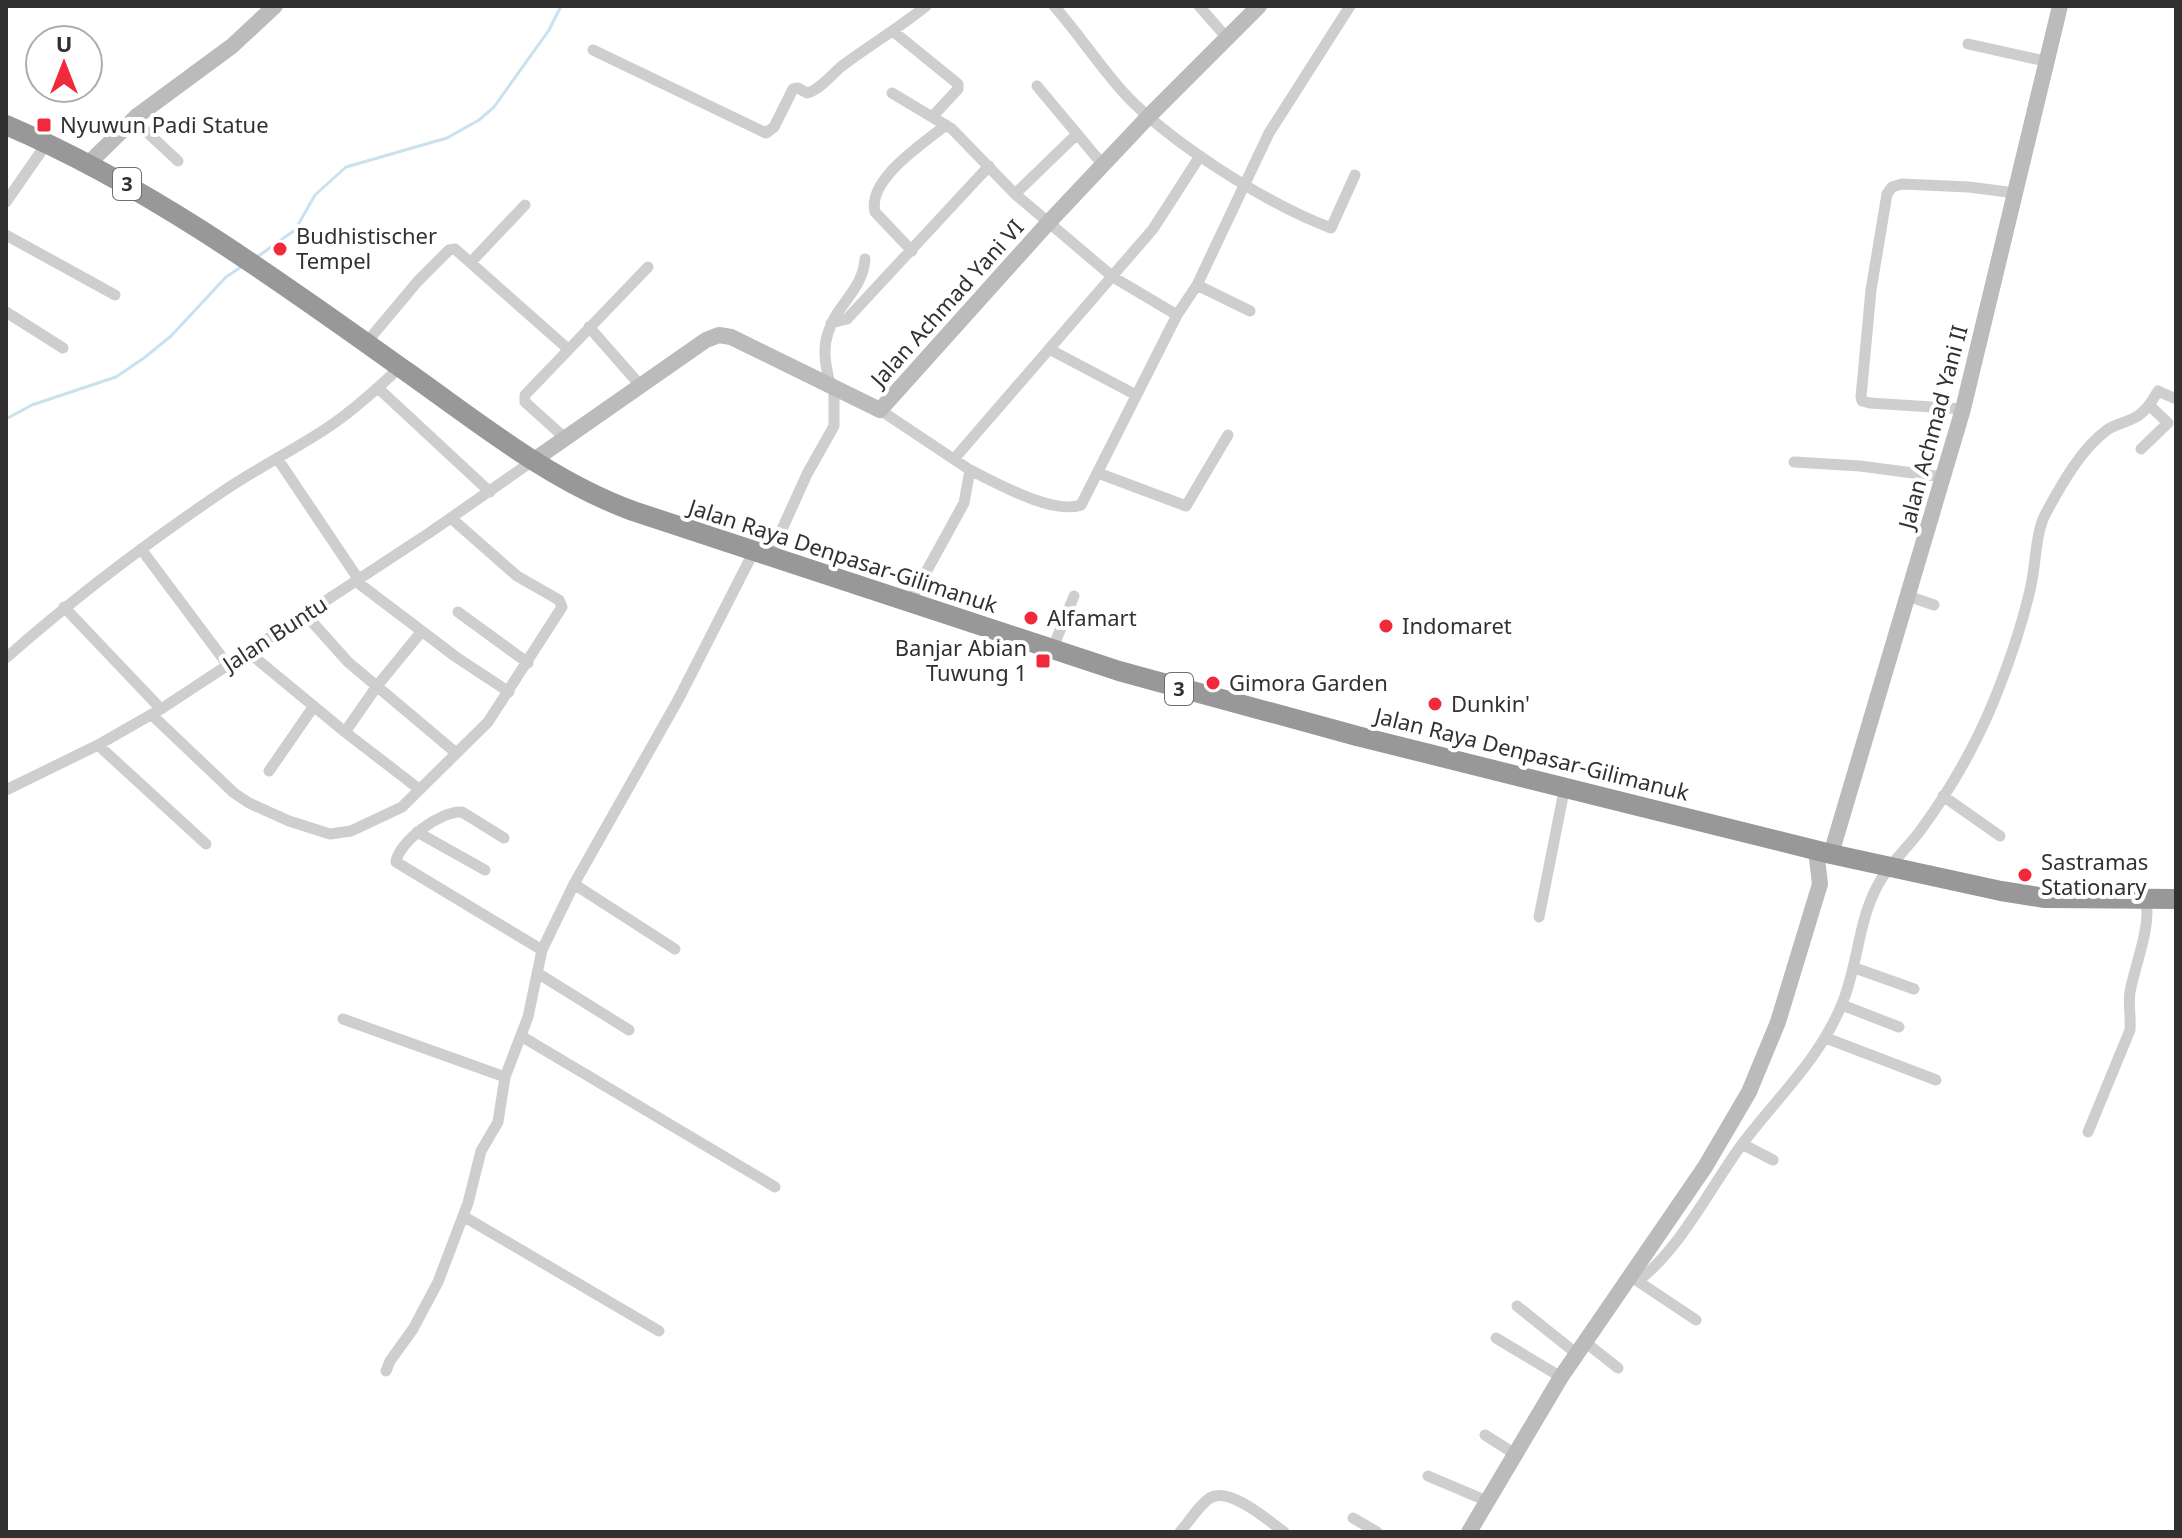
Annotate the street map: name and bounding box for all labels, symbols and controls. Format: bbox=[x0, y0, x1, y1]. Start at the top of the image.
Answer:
north arrow bbox=[24, 24, 104, 104]
text: U bbox=[56, 28, 72, 58]
place label: Nyuwun Padi Statue bbox=[60, 109, 269, 139]
marker: Nyuwun Padi Statue bbox=[35, 116, 53, 134]
road number: 3 bbox=[113, 168, 141, 200]
street label: Jalan Achmad Yani VI bbox=[862, 212, 1029, 394]
place label: Budhistischer Tempel bbox=[296, 220, 437, 275]
marker: Budhistischer Tempel bbox=[271, 240, 289, 258]
street label: Jalan Achmad Yani II bbox=[1890, 322, 1974, 534]
street label: Jalan Raya Denpasar-Gilimanuk bbox=[683, 490, 1002, 619]
street label: Jalan Buntu bbox=[215, 588, 332, 679]
place label: Alfamart bbox=[1047, 602, 1137, 632]
marker: Alfamart bbox=[1022, 609, 1040, 627]
place label: Indomaret bbox=[1402, 610, 1512, 640]
marker: Indomaret bbox=[1377, 617, 1395, 635]
place label: Banjar Abian Tuwung 1 bbox=[895, 632, 1027, 687]
marker: Banjar Abian Tuwung 1 bbox=[1034, 652, 1052, 670]
place label: Gimora Garden bbox=[1229, 667, 1388, 697]
road number: 3 bbox=[1165, 673, 1193, 705]
marker: Gimora Garden bbox=[1204, 674, 1222, 692]
place label: Dunkin' bbox=[1451, 688, 1530, 718]
marker: Dunkin' bbox=[1426, 695, 1444, 713]
street label: Jalan Raya Denpasar-Gilimanuk bbox=[1370, 699, 1693, 807]
place label: Sastramas Stationary bbox=[2041, 846, 2148, 901]
marker: Sastramas Stationary bbox=[2016, 866, 2034, 884]

